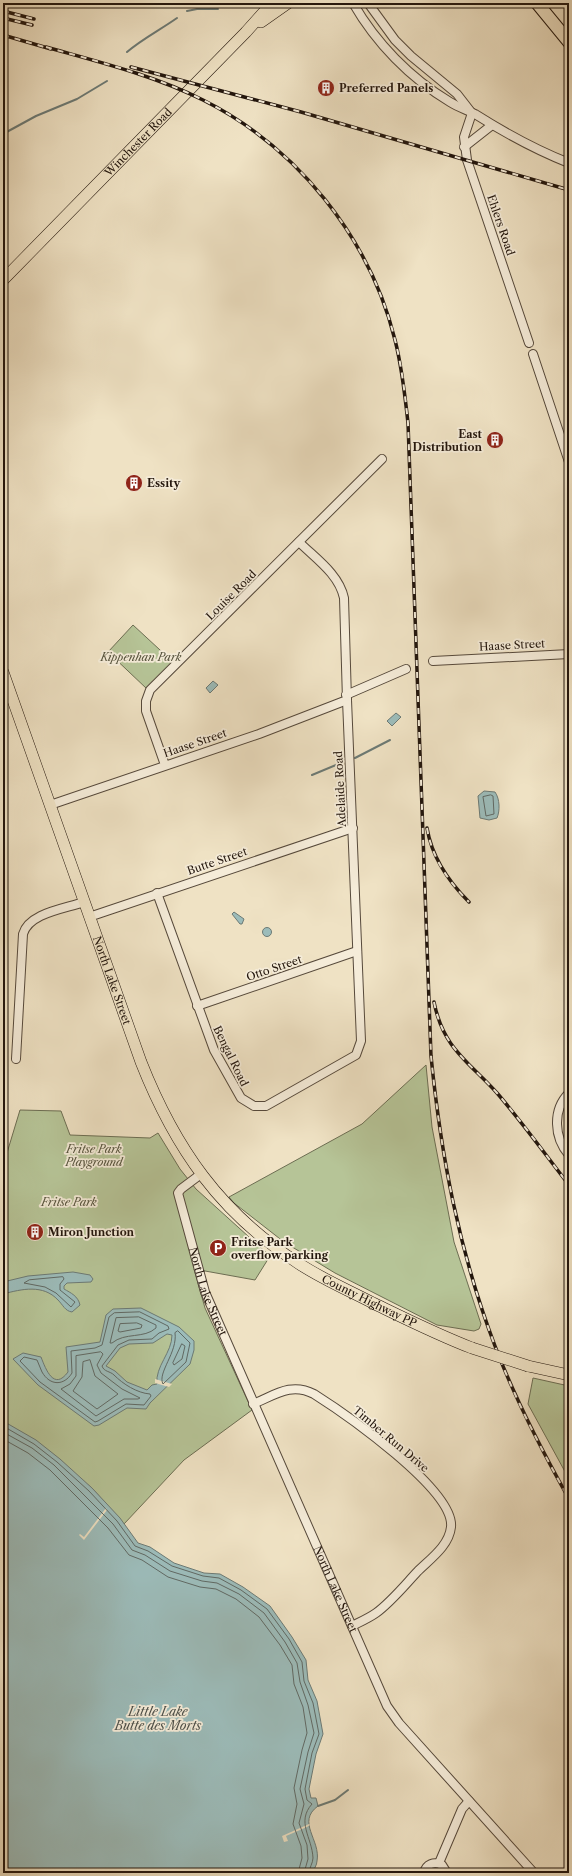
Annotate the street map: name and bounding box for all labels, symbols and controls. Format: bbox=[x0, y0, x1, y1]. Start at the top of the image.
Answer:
building icon: Preferred Panels bbox=[316, 78, 336, 98]
place label: Preferred Panels bbox=[339, 81, 433, 95]
street label: Winchester Road bbox=[101, 105, 175, 180]
street label: Ehlers Road bbox=[484, 193, 518, 258]
place label: East Distribution bbox=[412, 427, 483, 454]
building icon: East Distribution bbox=[485, 430, 505, 450]
building icon: Essity bbox=[124, 473, 144, 493]
place label: Essity bbox=[147, 476, 181, 490]
street label: Louise Road bbox=[203, 567, 259, 623]
street label: Haase Street bbox=[479, 636, 545, 654]
park label: Kippenhan Park bbox=[100, 650, 182, 664]
street label: Haase Street bbox=[162, 726, 229, 760]
street label: Adelaide Road bbox=[331, 750, 349, 828]
street label: Butte Street bbox=[185, 844, 249, 878]
street label: North Lake Street bbox=[90, 934, 134, 1027]
street label: Otto Street bbox=[244, 952, 304, 984]
street label: Bengal Road bbox=[210, 1023, 252, 1089]
park label: Fritse Park Playground bbox=[64, 1142, 124, 1169]
park label: Fritse Park bbox=[40, 1195, 97, 1209]
building icon: Miron Junction bbox=[25, 1222, 45, 1242]
place label: Miron Junction bbox=[48, 1225, 135, 1239]
place label: Fritse Park overflow parking bbox=[231, 1235, 329, 1262]
parking icon: Fritse Park overflow parking bbox=[208, 1238, 228, 1258]
street label: North Lake Street bbox=[186, 1246, 230, 1338]
street label: County Highway PP bbox=[319, 1271, 419, 1330]
street label: Timber Run Drive bbox=[350, 1403, 432, 1475]
street label: North Lake Street bbox=[310, 1543, 361, 1635]
water label: Little Lake Butte des Morts bbox=[114, 1704, 202, 1733]

